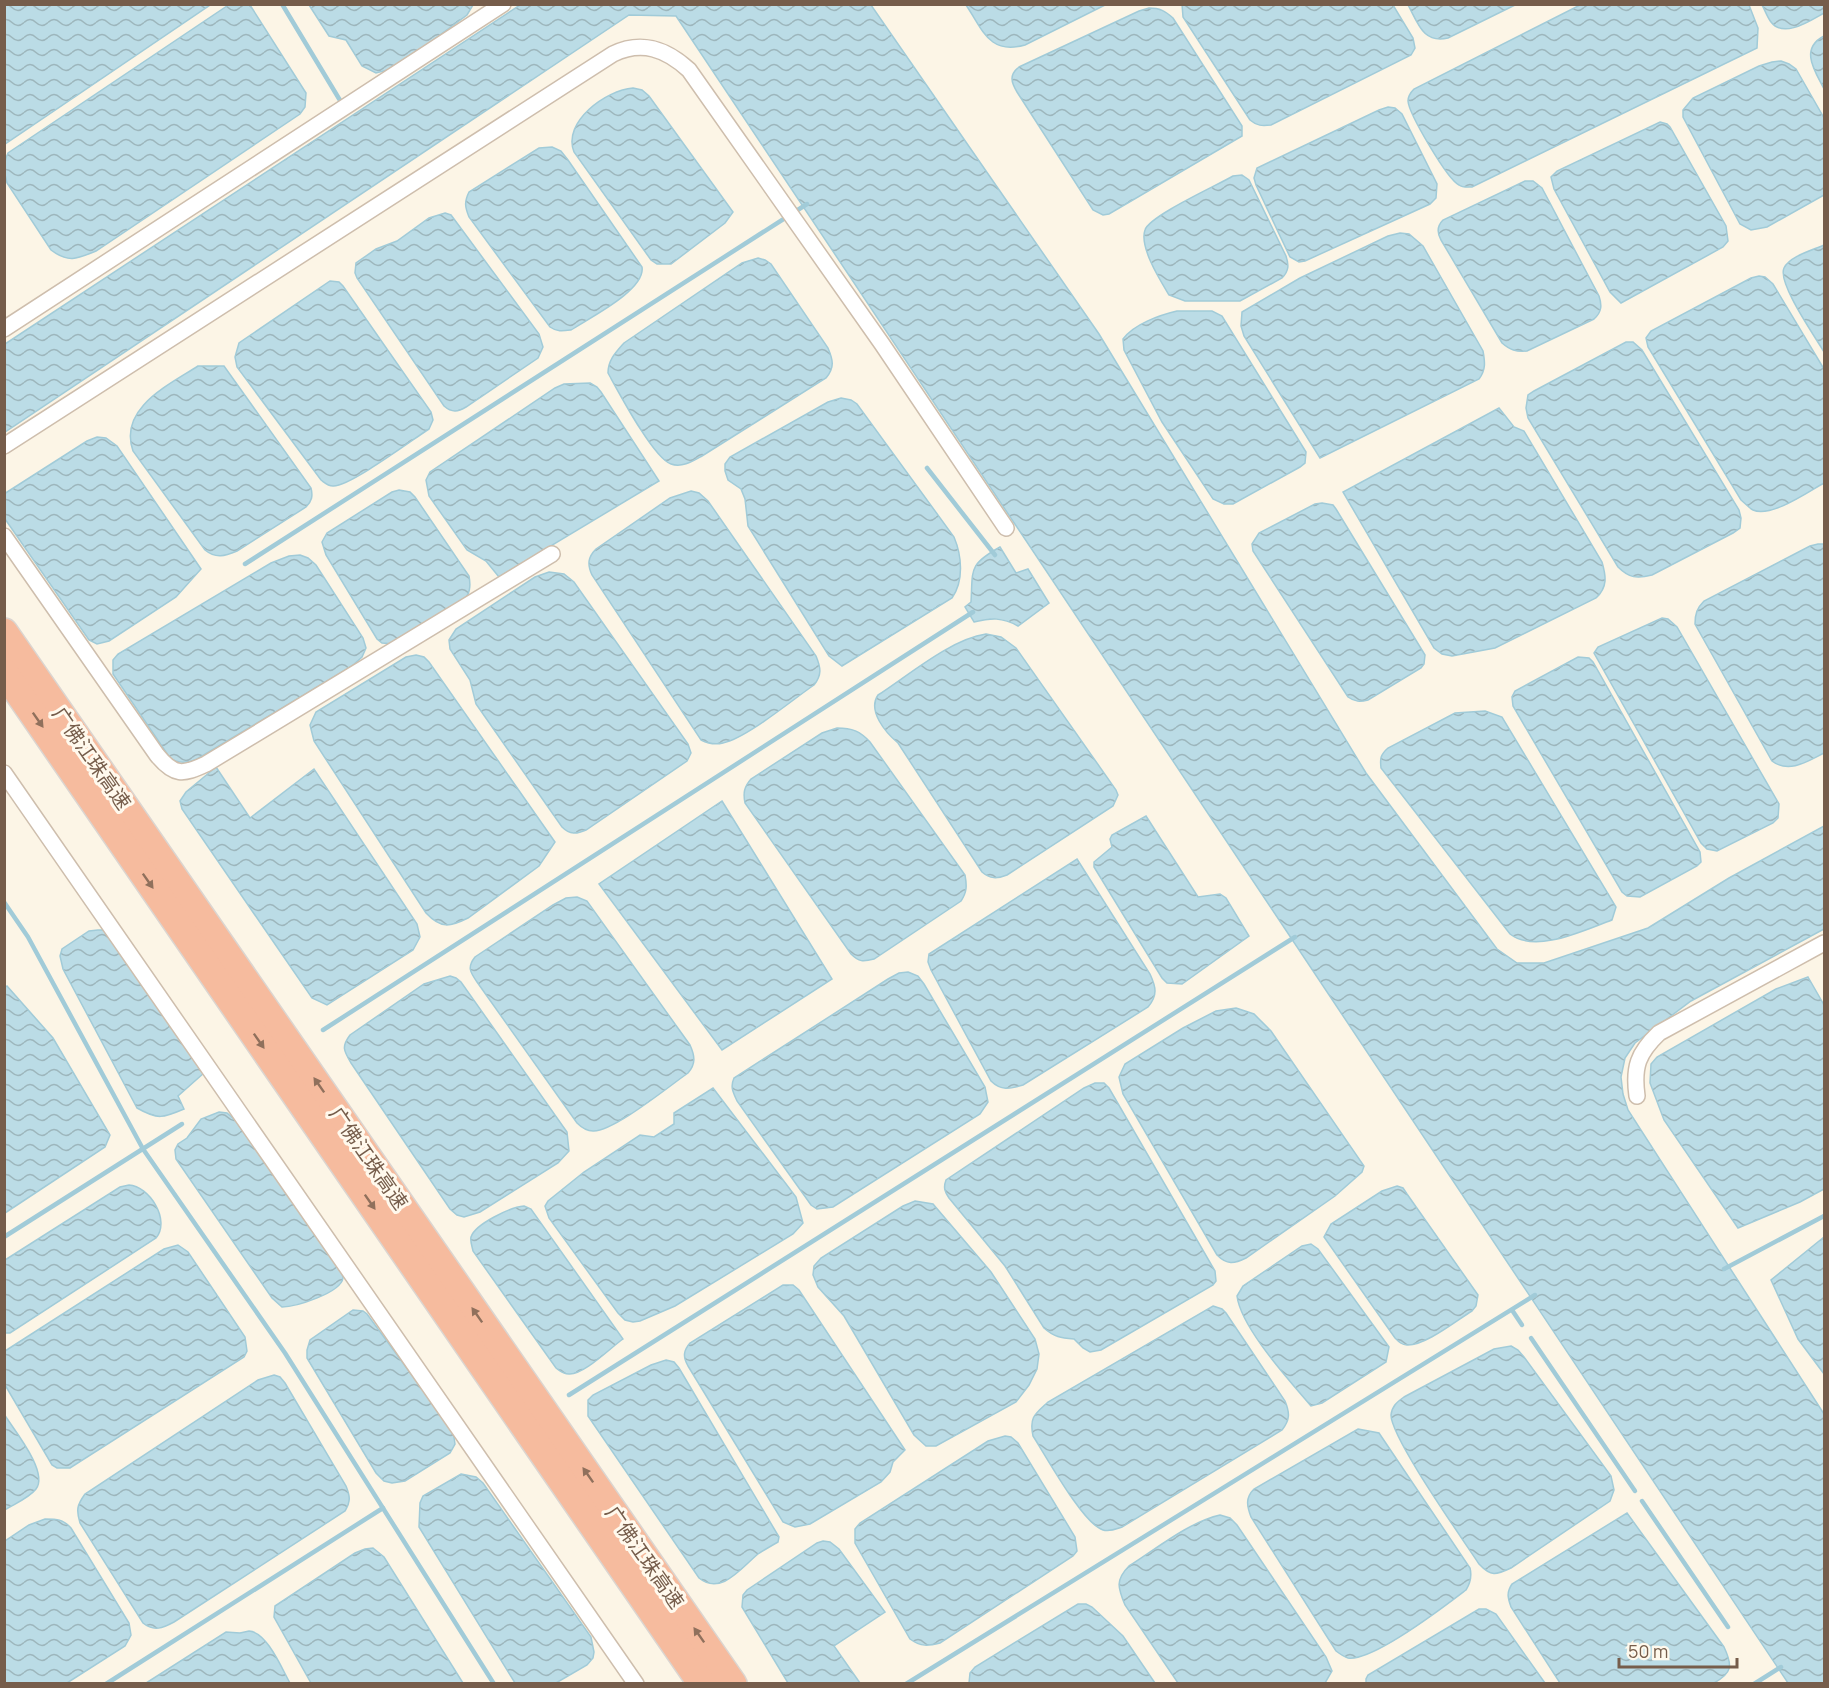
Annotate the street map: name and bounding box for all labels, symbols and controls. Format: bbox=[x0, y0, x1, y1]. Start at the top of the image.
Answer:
street label: 广佛江珠高速 bbox=[47, 701, 137, 815]
one-way arrow bbox=[32, 712, 44, 728]
one-way arrow bbox=[142, 873, 153, 889]
one-way arrow bbox=[253, 1033, 265, 1049]
one-way arrow bbox=[313, 1078, 325, 1094]
street label: 广佛江珠高速 bbox=[324, 1101, 414, 1215]
one-way arrow bbox=[364, 1194, 375, 1210]
one-way arrow bbox=[471, 1307, 483, 1323]
one-way arrow bbox=[583, 1467, 594, 1483]
street label: 广佛江珠高速 bbox=[600, 1500, 690, 1614]
one-way arrow bbox=[693, 1628, 705, 1644]
scale bar bbox=[1619, 1631, 1738, 1669]
text: 50 m bbox=[1628, 1639, 1668, 1663]

